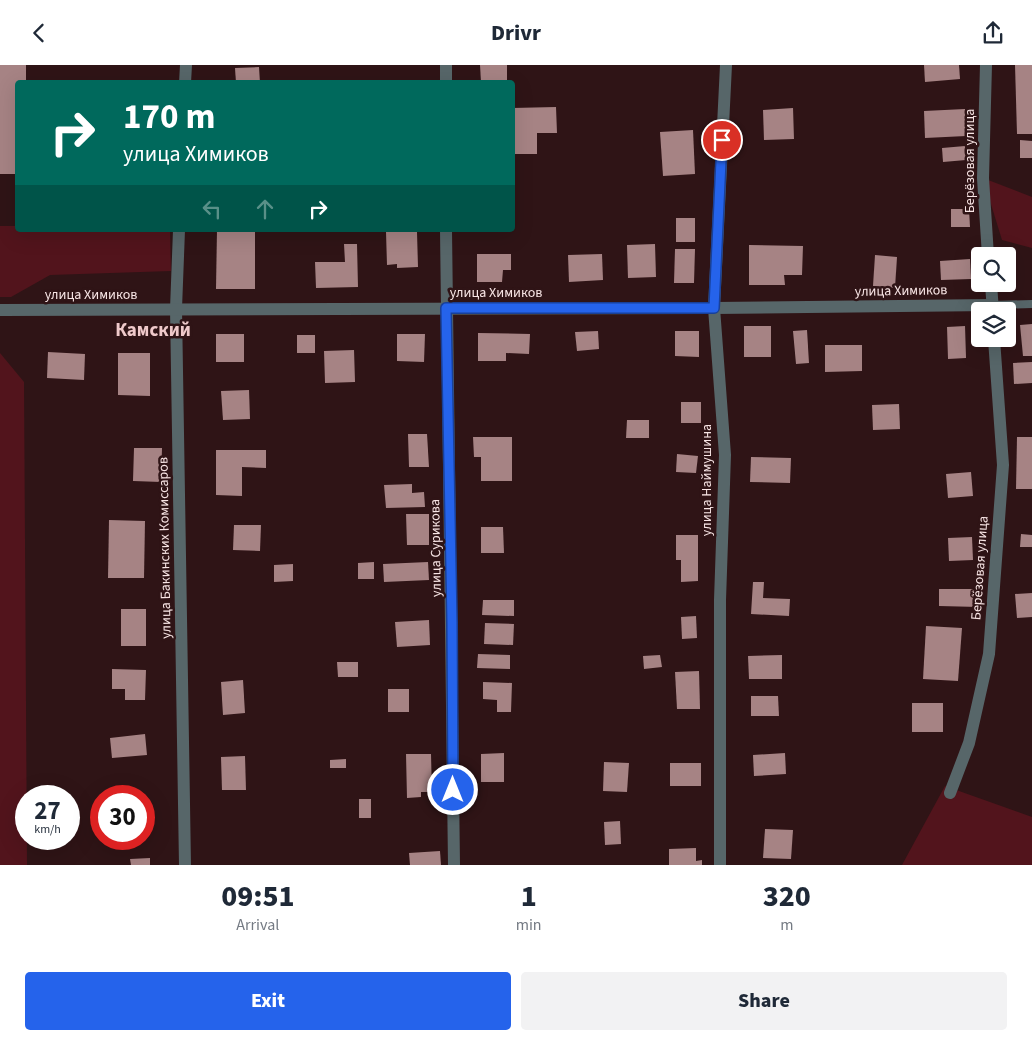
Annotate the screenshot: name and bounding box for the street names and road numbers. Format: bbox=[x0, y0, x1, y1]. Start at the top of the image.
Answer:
street label: Берёзовая улица bbox=[960, 109, 980, 213]
street label: улица Химиков bbox=[854, 280, 948, 302]
street label: улица Химиков bbox=[450, 283, 542, 303]
street label: улица Химиков bbox=[45, 285, 137, 305]
street label: улица Наймушина bbox=[697, 424, 717, 536]
street label: улица Бакинских Комиссаров bbox=[153, 457, 177, 639]
street label: улица Сурикова bbox=[425, 499, 447, 597]
street label: Берёзовая улица bbox=[966, 515, 994, 621]

